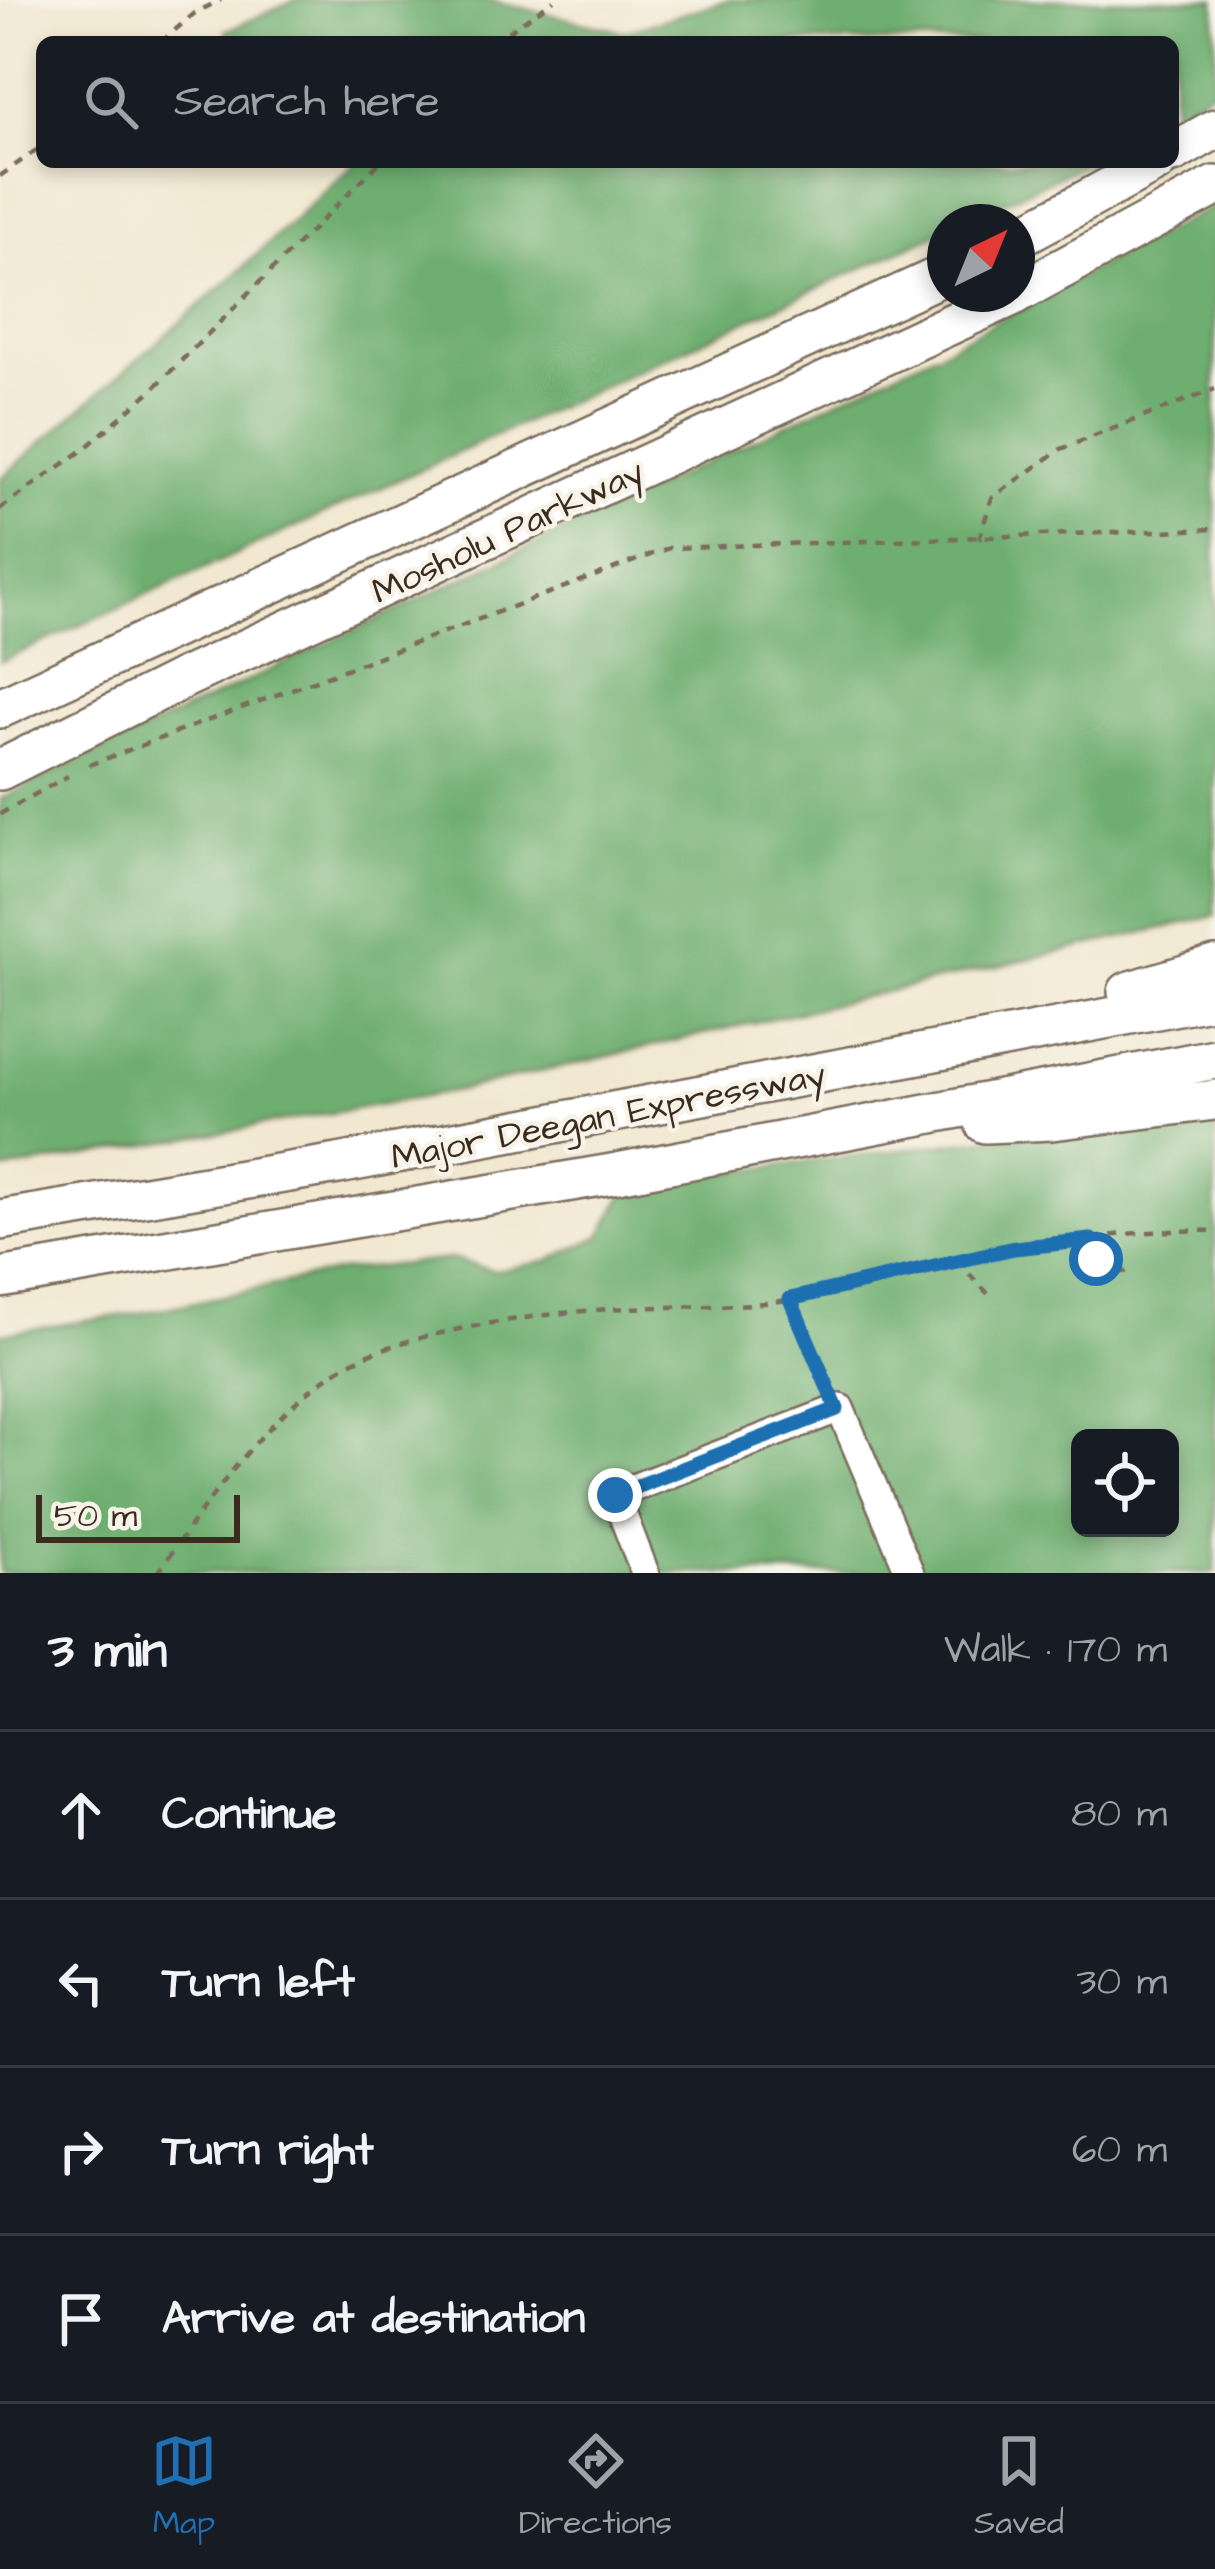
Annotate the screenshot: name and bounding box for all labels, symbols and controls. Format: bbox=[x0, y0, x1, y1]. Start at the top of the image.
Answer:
search box bbox=[36, 36, 1179, 168]
icon: search bbox=[78, 69, 144, 135]
text: Search here bbox=[174, 71, 440, 133]
north arrow bbox=[927, 204, 1035, 312]
street label: Mosholu Parkway bbox=[364, 447, 653, 618]
street label: Major Deegan Expressway bbox=[387, 1049, 830, 1185]
route start bbox=[1069, 1232, 1123, 1286]
map controls bbox=[1071, 1429, 1179, 1537]
button: locate bbox=[1071, 1429, 1179, 1537]
route end bbox=[588, 1468, 642, 1522]
scale bar bbox=[36, 1489, 240, 1542]
text: 50 m bbox=[54, 1493, 137, 1539]
text: 3 min bbox=[48, 1616, 167, 1687]
text: Walk · 170 m bbox=[944, 1624, 1167, 1678]
icon: ahead bbox=[48, 1782, 114, 1848]
text: Continue bbox=[162, 1784, 336, 1846]
text: 80 m bbox=[1071, 1788, 1167, 1842]
icon: left bbox=[48, 1950, 114, 2016]
text: Turn left bbox=[162, 1952, 355, 2014]
text: 30 m bbox=[1077, 1956, 1167, 2010]
icon: right bbox=[48, 2118, 114, 2184]
text: Turn right bbox=[162, 2120, 374, 2182]
text: 60 m bbox=[1072, 2124, 1167, 2178]
icon: arrive bbox=[48, 2286, 114, 2352]
text: Arrive at destination bbox=[162, 2288, 585, 2350]
tab: Map bbox=[151, 2428, 217, 2546]
tab: Directions bbox=[519, 2428, 672, 2546]
tab: Saved bbox=[974, 2428, 1064, 2546]

